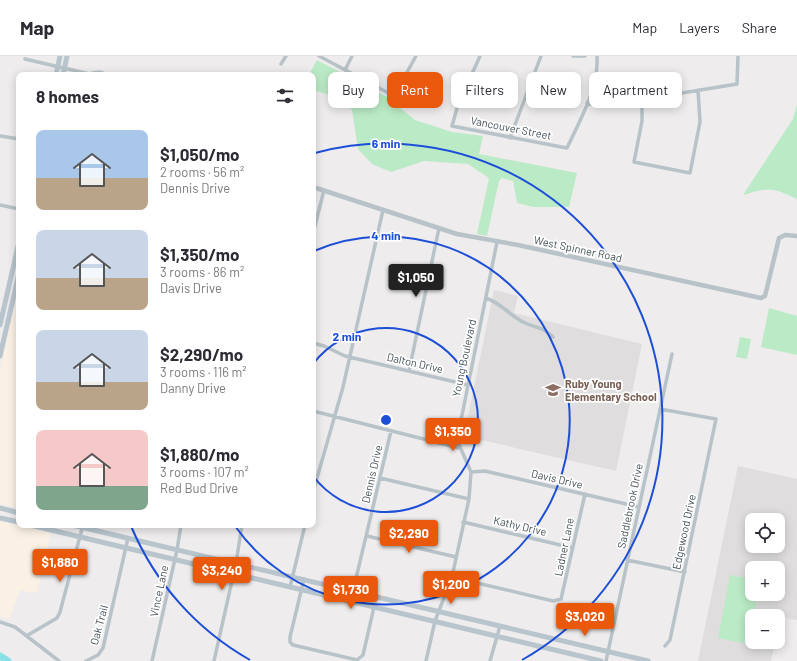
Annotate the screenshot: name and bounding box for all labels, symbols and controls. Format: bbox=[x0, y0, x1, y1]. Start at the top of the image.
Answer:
text: Map bbox=[20, 16, 54, 39]
text: Map bbox=[632, 19, 657, 36]
text: Layers bbox=[679, 19, 720, 36]
text: Share bbox=[742, 19, 777, 36]
chip: Buy bbox=[328, 72, 379, 108]
chip: Rent bbox=[387, 72, 443, 108]
chip: Filters bbox=[451, 72, 518, 108]
chip: New bbox=[526, 72, 581, 108]
chip: Apartment bbox=[589, 72, 682, 108]
icon: filters bbox=[274, 85, 296, 107]
text: 8 homes bbox=[36, 86, 99, 106]
street label: Vancouver Street bbox=[470, 113, 553, 142]
text: 6 min bbox=[372, 136, 400, 150]
text: $1,050/mo bbox=[160, 144, 240, 164]
icon: home bbox=[68, 146, 116, 194]
text: 2 rooms · 56 m² bbox=[160, 164, 244, 180]
text: Dennis Drive bbox=[160, 180, 230, 196]
text: 4 min bbox=[371, 228, 401, 242]
street label: West Spinner Road bbox=[533, 233, 623, 264]
text: $1,350/mo bbox=[160, 244, 239, 264]
icon: home bbox=[68, 246, 116, 294]
text: 3 rooms · 86 m² bbox=[160, 264, 244, 280]
pin: $1,050 bbox=[383, 264, 449, 298]
text: $1,050 bbox=[398, 269, 434, 285]
text: Davis Drive bbox=[160, 280, 222, 296]
street label: Young Boulevard bbox=[449, 318, 478, 398]
text: 2 min bbox=[333, 329, 361, 343]
text: $2,290/mo bbox=[160, 344, 243, 364]
icon: home bbox=[68, 346, 116, 394]
street label: Dalton Drive bbox=[386, 350, 445, 375]
text: 3 rooms · 116 m² bbox=[160, 364, 247, 380]
place label: Ruby Young Elementary School bbox=[565, 377, 657, 403]
text: Danny Drive bbox=[160, 380, 226, 396]
school or university icon: Ruby Young Elementary School bbox=[544, 381, 562, 399]
centre of rings bbox=[379, 413, 393, 427]
pin: $1,350 bbox=[420, 418, 486, 452]
text: $1,350 bbox=[435, 423, 471, 439]
street label: Dennis Drive bbox=[359, 443, 385, 504]
text: $1,880/mo bbox=[160, 444, 240, 464]
icon: home bbox=[68, 446, 116, 494]
street label: Saddlebrook Drive bbox=[614, 462, 645, 550]
text: 3 rooms · 107 m² bbox=[160, 464, 249, 480]
street label: Davis Drive bbox=[530, 466, 584, 491]
text: Red Bud Drive bbox=[160, 480, 238, 496]
street label: Edgewood Drive bbox=[669, 493, 698, 571]
street label: Kathy Drive bbox=[492, 513, 548, 538]
map controls bbox=[745, 513, 785, 649]
button: locate bbox=[745, 513, 785, 553]
street label: Ladner Lane bbox=[551, 516, 576, 577]
pin: $2,290 bbox=[376, 520, 442, 554]
text: $2,290 bbox=[389, 525, 429, 541]
pin: $1,880 bbox=[27, 549, 93, 583]
text: $1,880 bbox=[42, 554, 78, 570]
pin: $3,240 bbox=[189, 557, 255, 591]
button: + bbox=[745, 561, 785, 601]
text: $3,240 bbox=[202, 562, 242, 578]
street label: Vince Lane bbox=[147, 564, 170, 618]
pin: $1,200 bbox=[418, 571, 484, 605]
pin: $1,730 bbox=[318, 576, 384, 610]
text: $1,200 bbox=[432, 576, 470, 592]
text: $1,730 bbox=[333, 581, 369, 597]
pin: $3,020 bbox=[552, 603, 618, 637]
street label: Oak Trail bbox=[87, 604, 110, 646]
text: $3,020 bbox=[565, 608, 605, 624]
button: − bbox=[745, 609, 785, 649]

